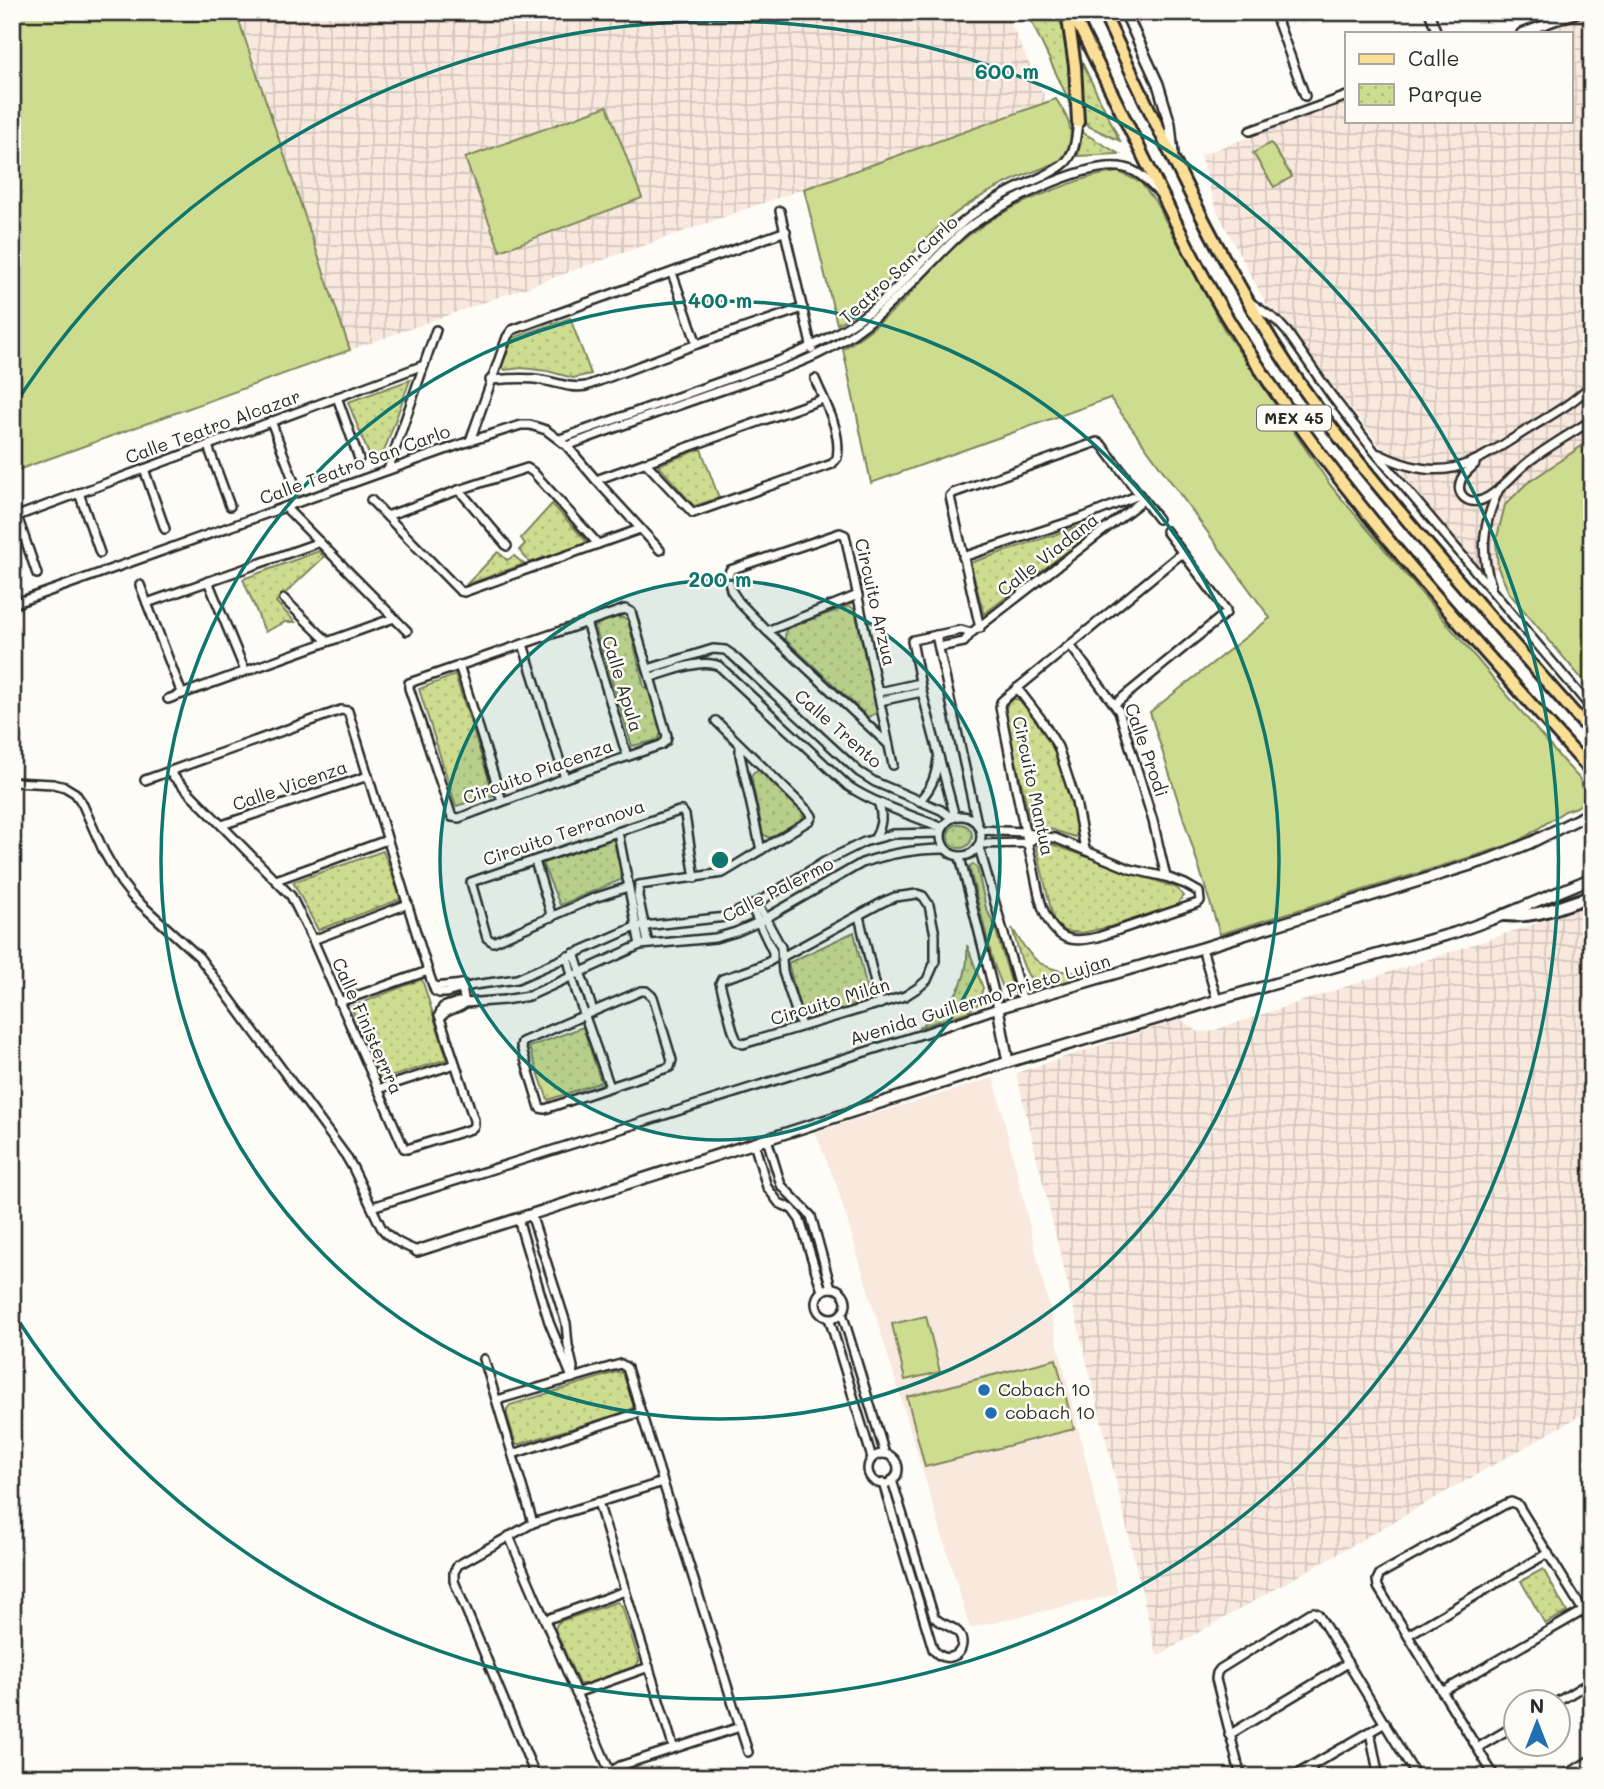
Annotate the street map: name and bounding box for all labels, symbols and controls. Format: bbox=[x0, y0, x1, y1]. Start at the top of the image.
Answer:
legend bbox=[1345, 32, 1572, 122]
text: Calle bbox=[1408, 44, 1460, 71]
text: 600 m bbox=[975, 57, 1039, 84]
text: Parque bbox=[1408, 80, 1482, 107]
street label: Teatro San Carlo bbox=[834, 210, 963, 329]
text: 400 m bbox=[688, 286, 752, 313]
street label: Calle Teatro Alcazar bbox=[122, 383, 304, 469]
road number: MEX 45 bbox=[1257, 406, 1331, 430]
street label: Calle Teatro San Carlo bbox=[256, 418, 454, 510]
street label: Calle Viadana bbox=[992, 507, 1103, 601]
street label: Circuito Arzua bbox=[850, 536, 902, 668]
text: 200 m bbox=[689, 565, 751, 592]
street label: Calle Apula bbox=[597, 633, 649, 735]
street label: Calle Trento bbox=[790, 684, 888, 773]
street label: Calle Prodi bbox=[1120, 700, 1174, 800]
street label: Circuito Mantua bbox=[1007, 714, 1060, 858]
street label: Circuito Piacenza bbox=[459, 733, 616, 809]
street label: Calle Vicenza bbox=[229, 754, 350, 816]
street label: Circuito Terranova bbox=[480, 793, 648, 871]
centre of rings bbox=[708, 848, 732, 872]
street label: Calle Palermo bbox=[718, 851, 838, 927]
street label: Avenida Guillermo Prieto Lujan bbox=[846, 948, 1113, 1050]
street label: Calle Finisterrra bbox=[327, 953, 409, 1098]
street label: Circuito Milán bbox=[767, 972, 892, 1031]
place label: Cobach 10 bbox=[998, 1377, 1090, 1401]
marker: Cobach 10 bbox=[976, 1382, 992, 1398]
place label: cobach 10 bbox=[1005, 1400, 1095, 1424]
marker: cobach 10 bbox=[983, 1405, 999, 1421]
north arrow bbox=[1502, 1688, 1572, 1758]
text: N bbox=[1530, 1693, 1544, 1718]

